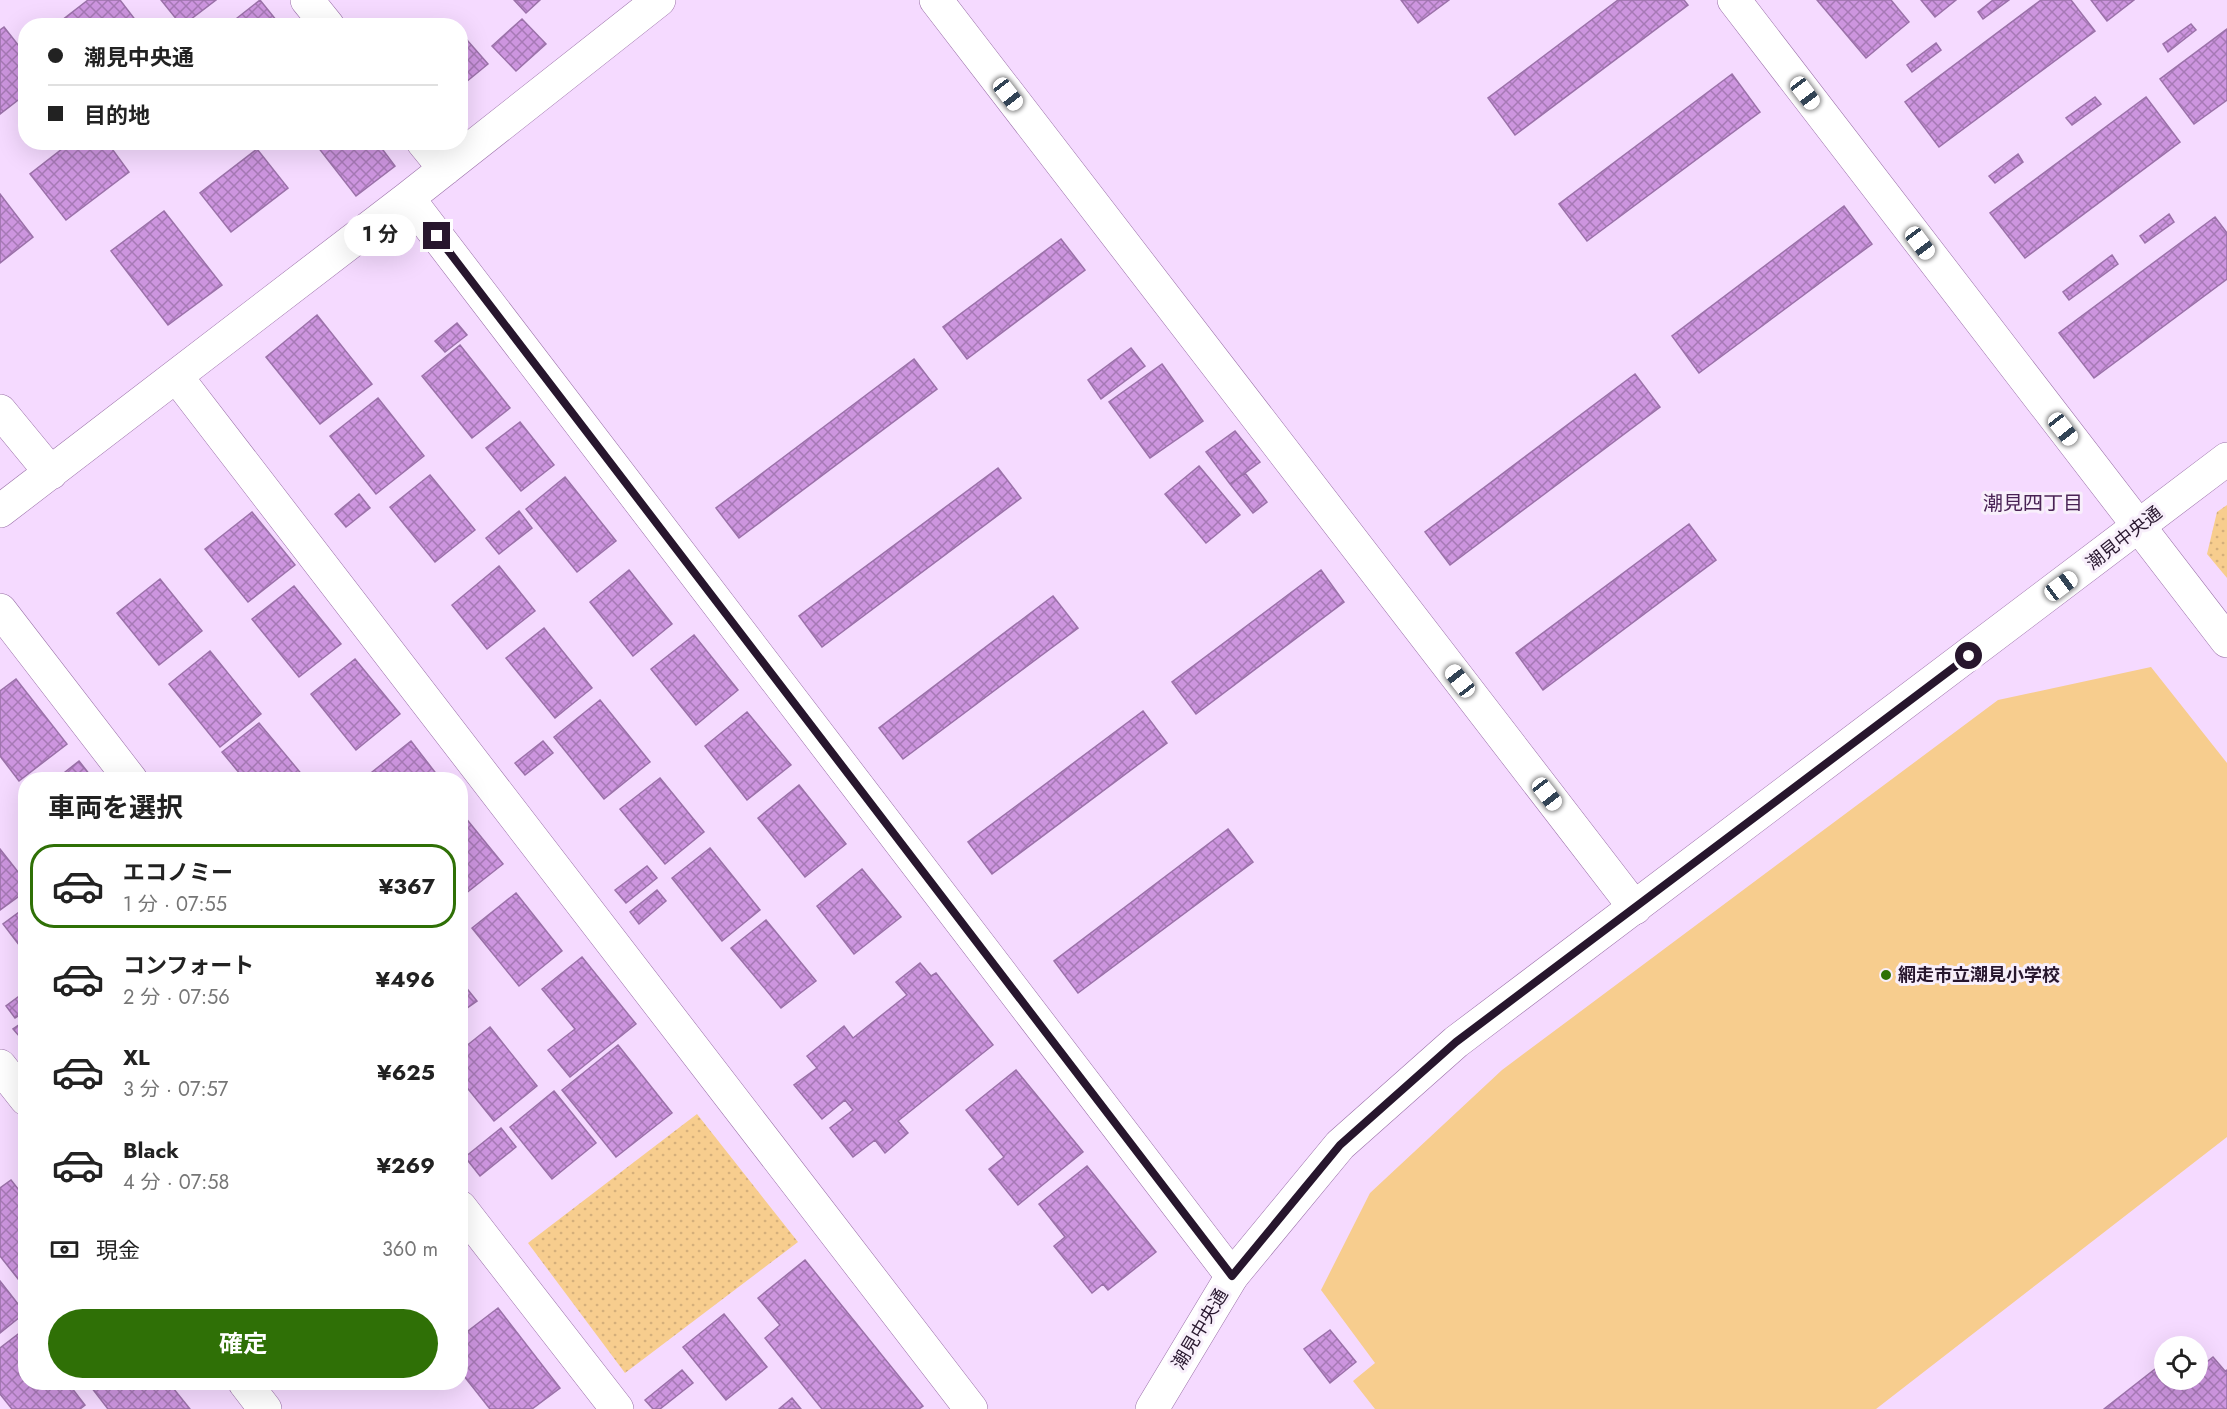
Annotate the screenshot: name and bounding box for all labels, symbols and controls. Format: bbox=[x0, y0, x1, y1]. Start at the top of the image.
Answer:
text: 潮見中央通 bbox=[84, 41, 194, 73]
car bbox=[1787, 73, 1823, 113]
car bbox=[990, 74, 1026, 114]
text: 目的地 bbox=[84, 99, 150, 131]
callout: 1 分 bbox=[344, 215, 416, 257]
text: 1 分 bbox=[362, 220, 398, 249]
route end bbox=[423, 222, 450, 249]
car bbox=[1902, 223, 1938, 263]
car bbox=[2045, 409, 2081, 449]
district label: 潮見四丁目 bbox=[1983, 489, 2083, 518]
street label: 潮見中央通 bbox=[2081, 500, 2167, 576]
car bbox=[2041, 568, 2081, 604]
route start bbox=[1955, 642, 1982, 669]
car bbox=[1442, 661, 1478, 701]
car bbox=[1529, 774, 1565, 814]
text: 車両を選択 bbox=[48, 788, 183, 827]
text: エコノミー bbox=[123, 856, 233, 888]
icon: car bbox=[51, 859, 105, 913]
text: ¥367 bbox=[379, 870, 435, 902]
text: 1 分 · 07:55 bbox=[123, 890, 227, 919]
text: コンフォート bbox=[123, 949, 254, 981]
icon: car bbox=[51, 952, 105, 1006]
place label: 網走市立潮見小学校 bbox=[1898, 962, 2060, 988]
text: ¥496 bbox=[375, 963, 435, 995]
marker: 網走市立潮見小学校 bbox=[1879, 968, 1893, 982]
text: 2 分 · 07:56 bbox=[123, 983, 230, 1012]
text: XL bbox=[123, 1041, 150, 1073]
icon: car bbox=[51, 1045, 105, 1099]
text: ¥625 bbox=[377, 1056, 435, 1088]
text: 3 分 · 07:57 bbox=[123, 1075, 228, 1104]
text: Black bbox=[123, 1134, 179, 1166]
icon: car bbox=[51, 1138, 105, 1192]
text: ¥269 bbox=[376, 1149, 435, 1181]
text: 4 分 · 07:58 bbox=[123, 1168, 229, 1197]
icon: cash bbox=[48, 1233, 81, 1266]
text: 現金 bbox=[96, 1234, 140, 1266]
text: 360 m bbox=[382, 1235, 438, 1264]
street label: 潮見中央通 bbox=[1166, 1284, 1234, 1374]
button: 確定 bbox=[48, 1309, 438, 1378]
map controls bbox=[2154, 1336, 2208, 1390]
button: locate bbox=[2154, 1336, 2208, 1390]

